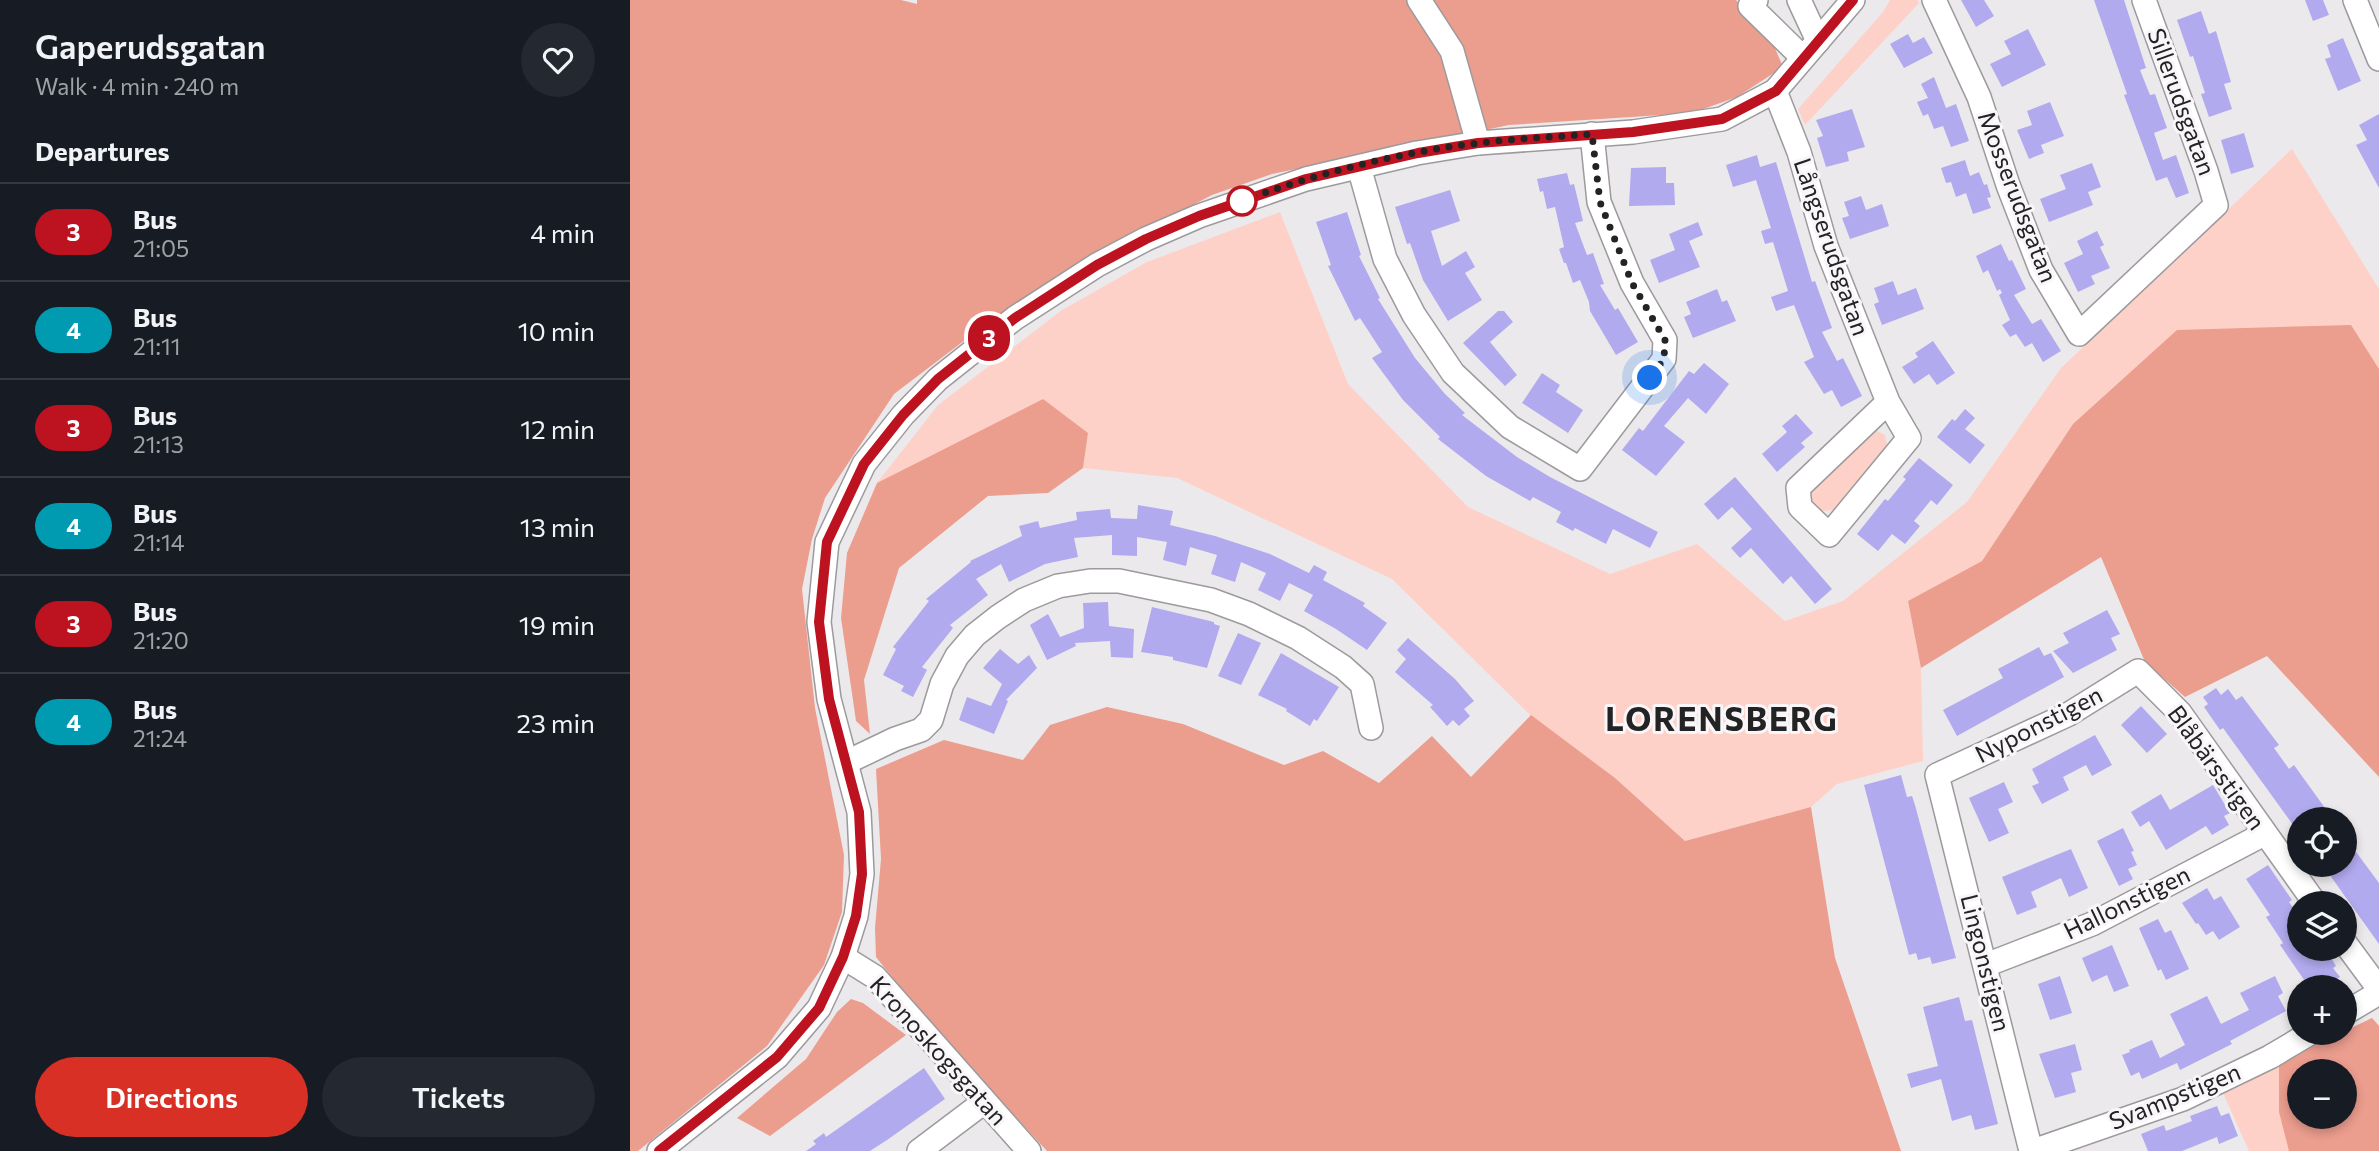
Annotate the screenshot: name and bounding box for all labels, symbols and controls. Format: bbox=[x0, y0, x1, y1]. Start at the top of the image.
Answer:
button: heart bbox=[521, 23, 595, 97]
street label: Sillerudsgatan bbox=[2142, 24, 2222, 179]
text: Gaperudsgatan bbox=[35, 25, 266, 66]
text: Walk · 4 min · 240 m bbox=[35, 72, 239, 100]
street label: Mosserudsgatan bbox=[1972, 107, 2064, 286]
text: Departures bbox=[35, 135, 170, 166]
street label: Långserudsgatan bbox=[1788, 154, 1876, 339]
unlabelled marker bbox=[1227, 186, 1257, 216]
text: Bus bbox=[133, 203, 177, 234]
text: 3 bbox=[67, 217, 80, 246]
text: 4 min bbox=[530, 217, 595, 248]
text: 21:05 bbox=[133, 234, 189, 262]
text: Bus bbox=[133, 301, 177, 332]
text: 4 bbox=[66, 315, 81, 344]
text: 10 min bbox=[518, 315, 595, 346]
line badge: 3 bbox=[966, 315, 1012, 361]
text: 3 bbox=[982, 323, 996, 352]
text: 21:11 bbox=[133, 332, 181, 360]
your location bbox=[1632, 360, 1667, 395]
text: Bus bbox=[133, 399, 177, 430]
text: 3 bbox=[67, 413, 80, 442]
text: 12 min bbox=[520, 413, 595, 444]
text: 21:13 bbox=[133, 430, 184, 458]
text: Bus bbox=[133, 497, 177, 528]
text: 4 bbox=[66, 511, 81, 540]
text: 13 min bbox=[520, 511, 595, 542]
text: 21:14 bbox=[133, 528, 185, 556]
text: Bus bbox=[133, 595, 177, 626]
text: 3 bbox=[67, 609, 80, 638]
text: 19 min bbox=[519, 609, 595, 640]
text: 21:20 bbox=[133, 626, 189, 654]
street label: Nyponstigen bbox=[1970, 679, 2107, 768]
text: Bus bbox=[133, 693, 177, 724]
district label: LORENSBERG bbox=[1605, 698, 1839, 738]
street label: Blåbärsstigen bbox=[2162, 699, 2272, 835]
text: 4 bbox=[66, 707, 81, 736]
text: 23 min bbox=[517, 707, 595, 738]
text: 21:24 bbox=[133, 724, 187, 752]
map controls bbox=[2287, 807, 2357, 1129]
button: locate bbox=[2287, 807, 2357, 877]
street label: Hallonstigen bbox=[2058, 859, 2194, 945]
street label: Lingonstigen bbox=[1955, 891, 2018, 1034]
button: layers bbox=[2287, 891, 2357, 961]
street label: Kronoskogsgatan bbox=[865, 969, 1014, 1131]
button: + bbox=[2287, 975, 2357, 1045]
street label: Svampstigen bbox=[2105, 1056, 2244, 1135]
button: Directions bbox=[35, 1057, 308, 1137]
button: Tickets bbox=[322, 1057, 595, 1137]
button: − bbox=[2287, 1059, 2357, 1129]

